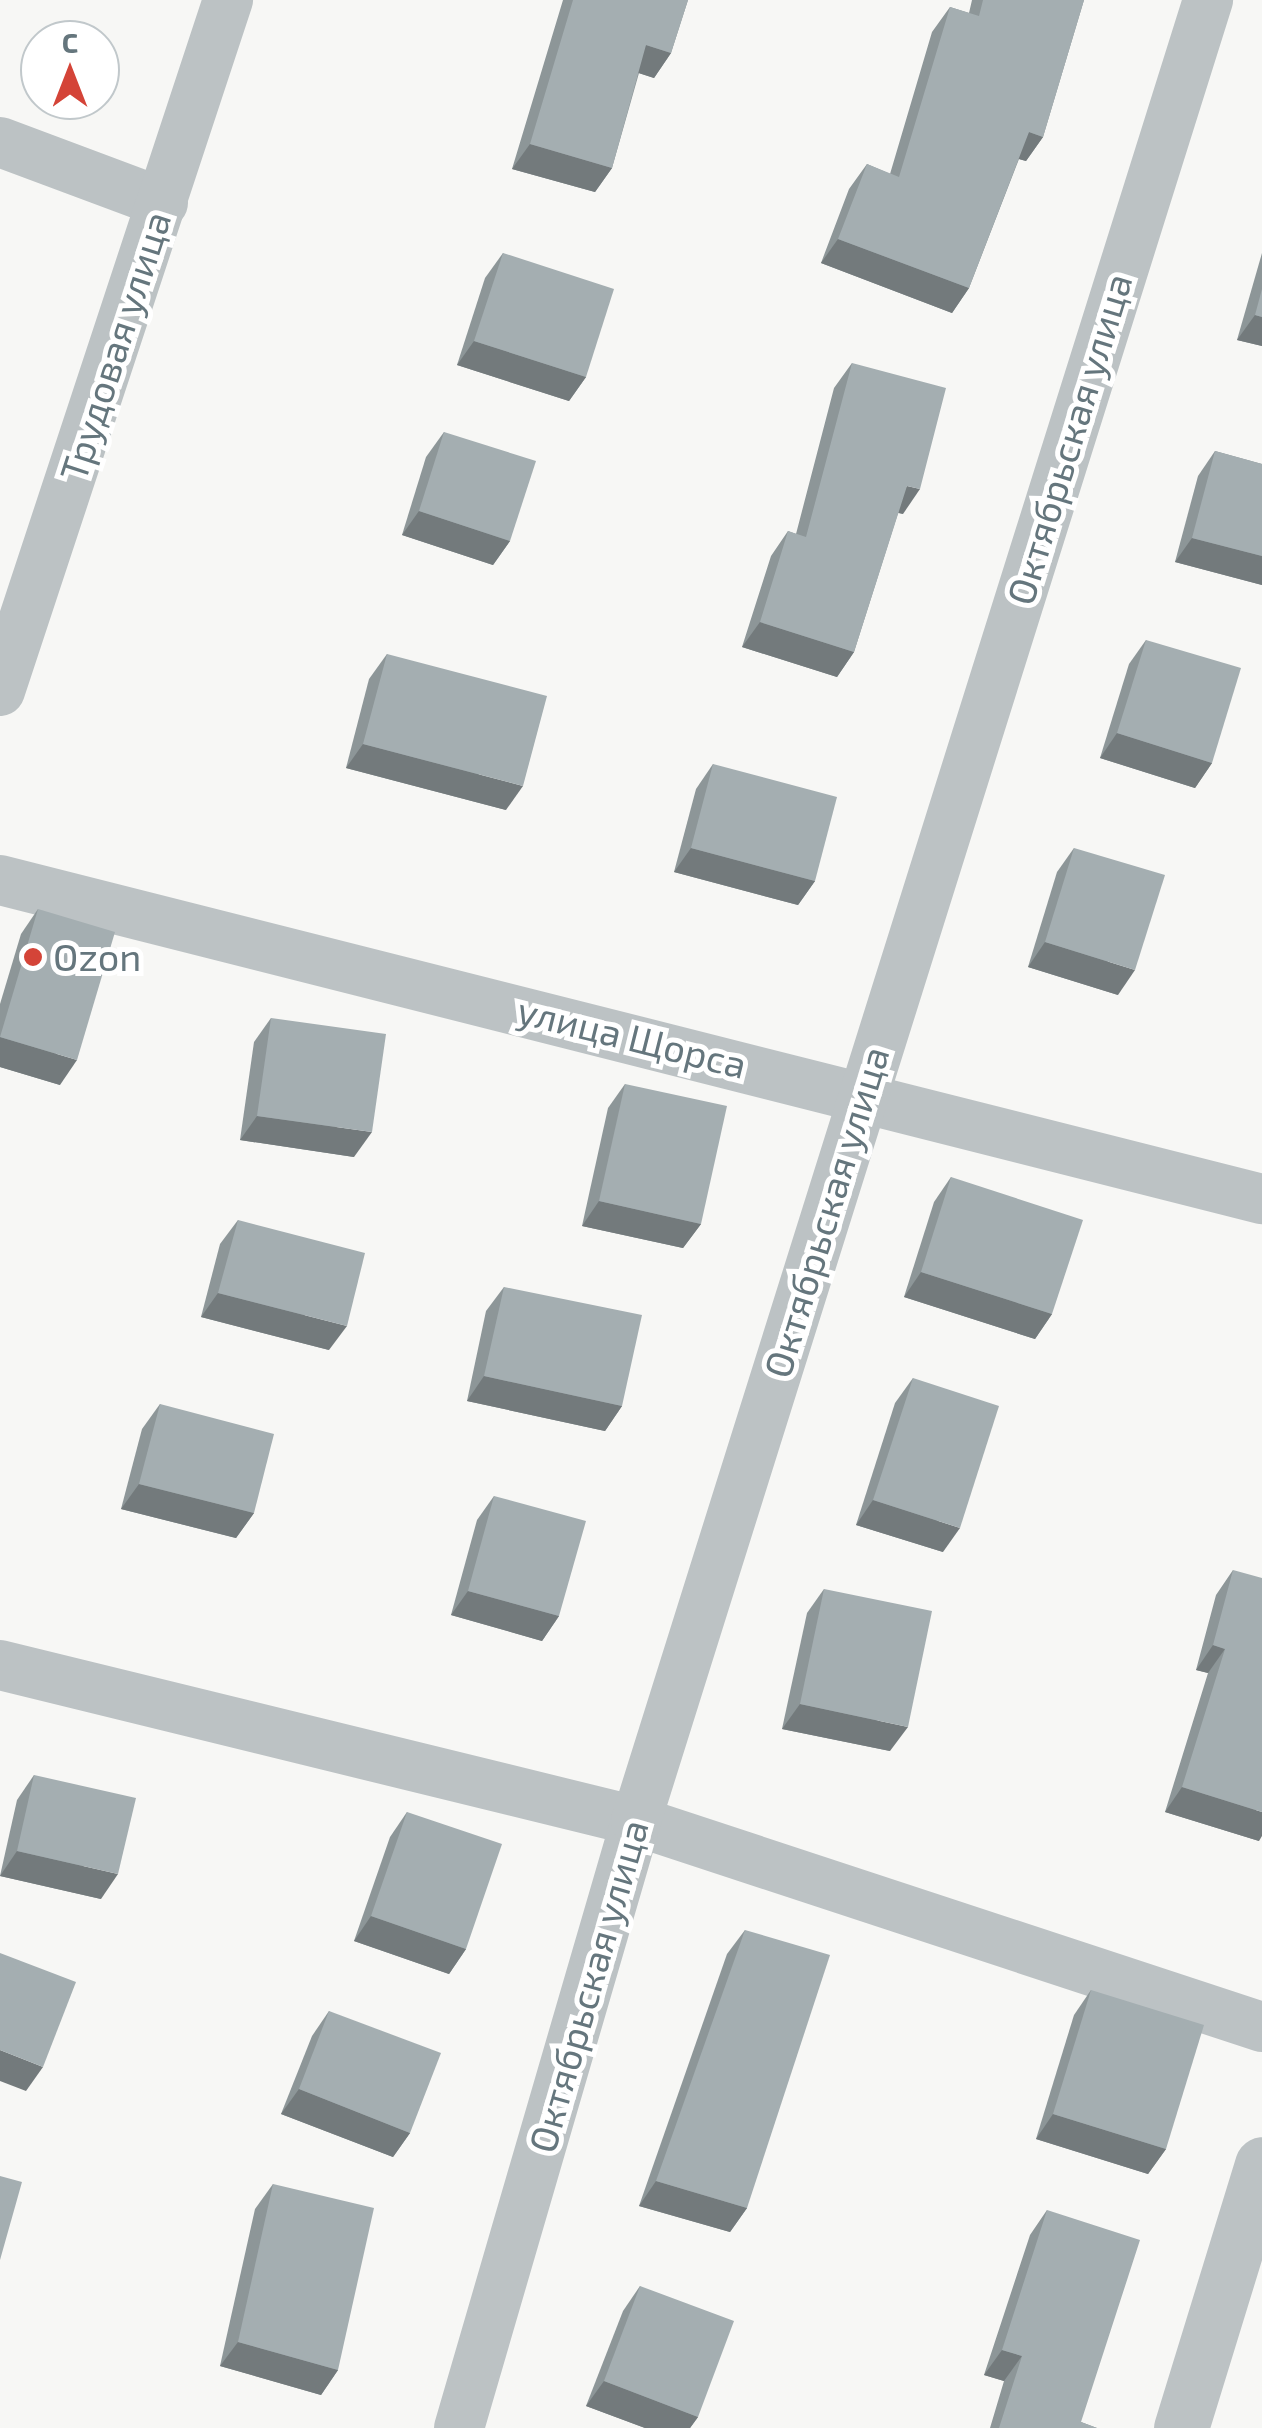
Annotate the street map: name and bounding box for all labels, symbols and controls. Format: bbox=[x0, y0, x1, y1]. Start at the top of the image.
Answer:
north arrow bbox=[20, 20, 120, 120]
text: С bbox=[62, 25, 78, 59]
street label: Трудовая улица bbox=[50, 206, 180, 486]
street label: Октябрьская улица bbox=[997, 268, 1141, 610]
place label: Ozon bbox=[53, 934, 141, 980]
marker: Ozon bbox=[22, 946, 44, 968]
street label: улица Щорса bbox=[513, 987, 751, 1087]
street label: Октябрьская улица bbox=[754, 1041, 898, 1383]
street label: Октябрьская улица bbox=[519, 1814, 657, 2158]

